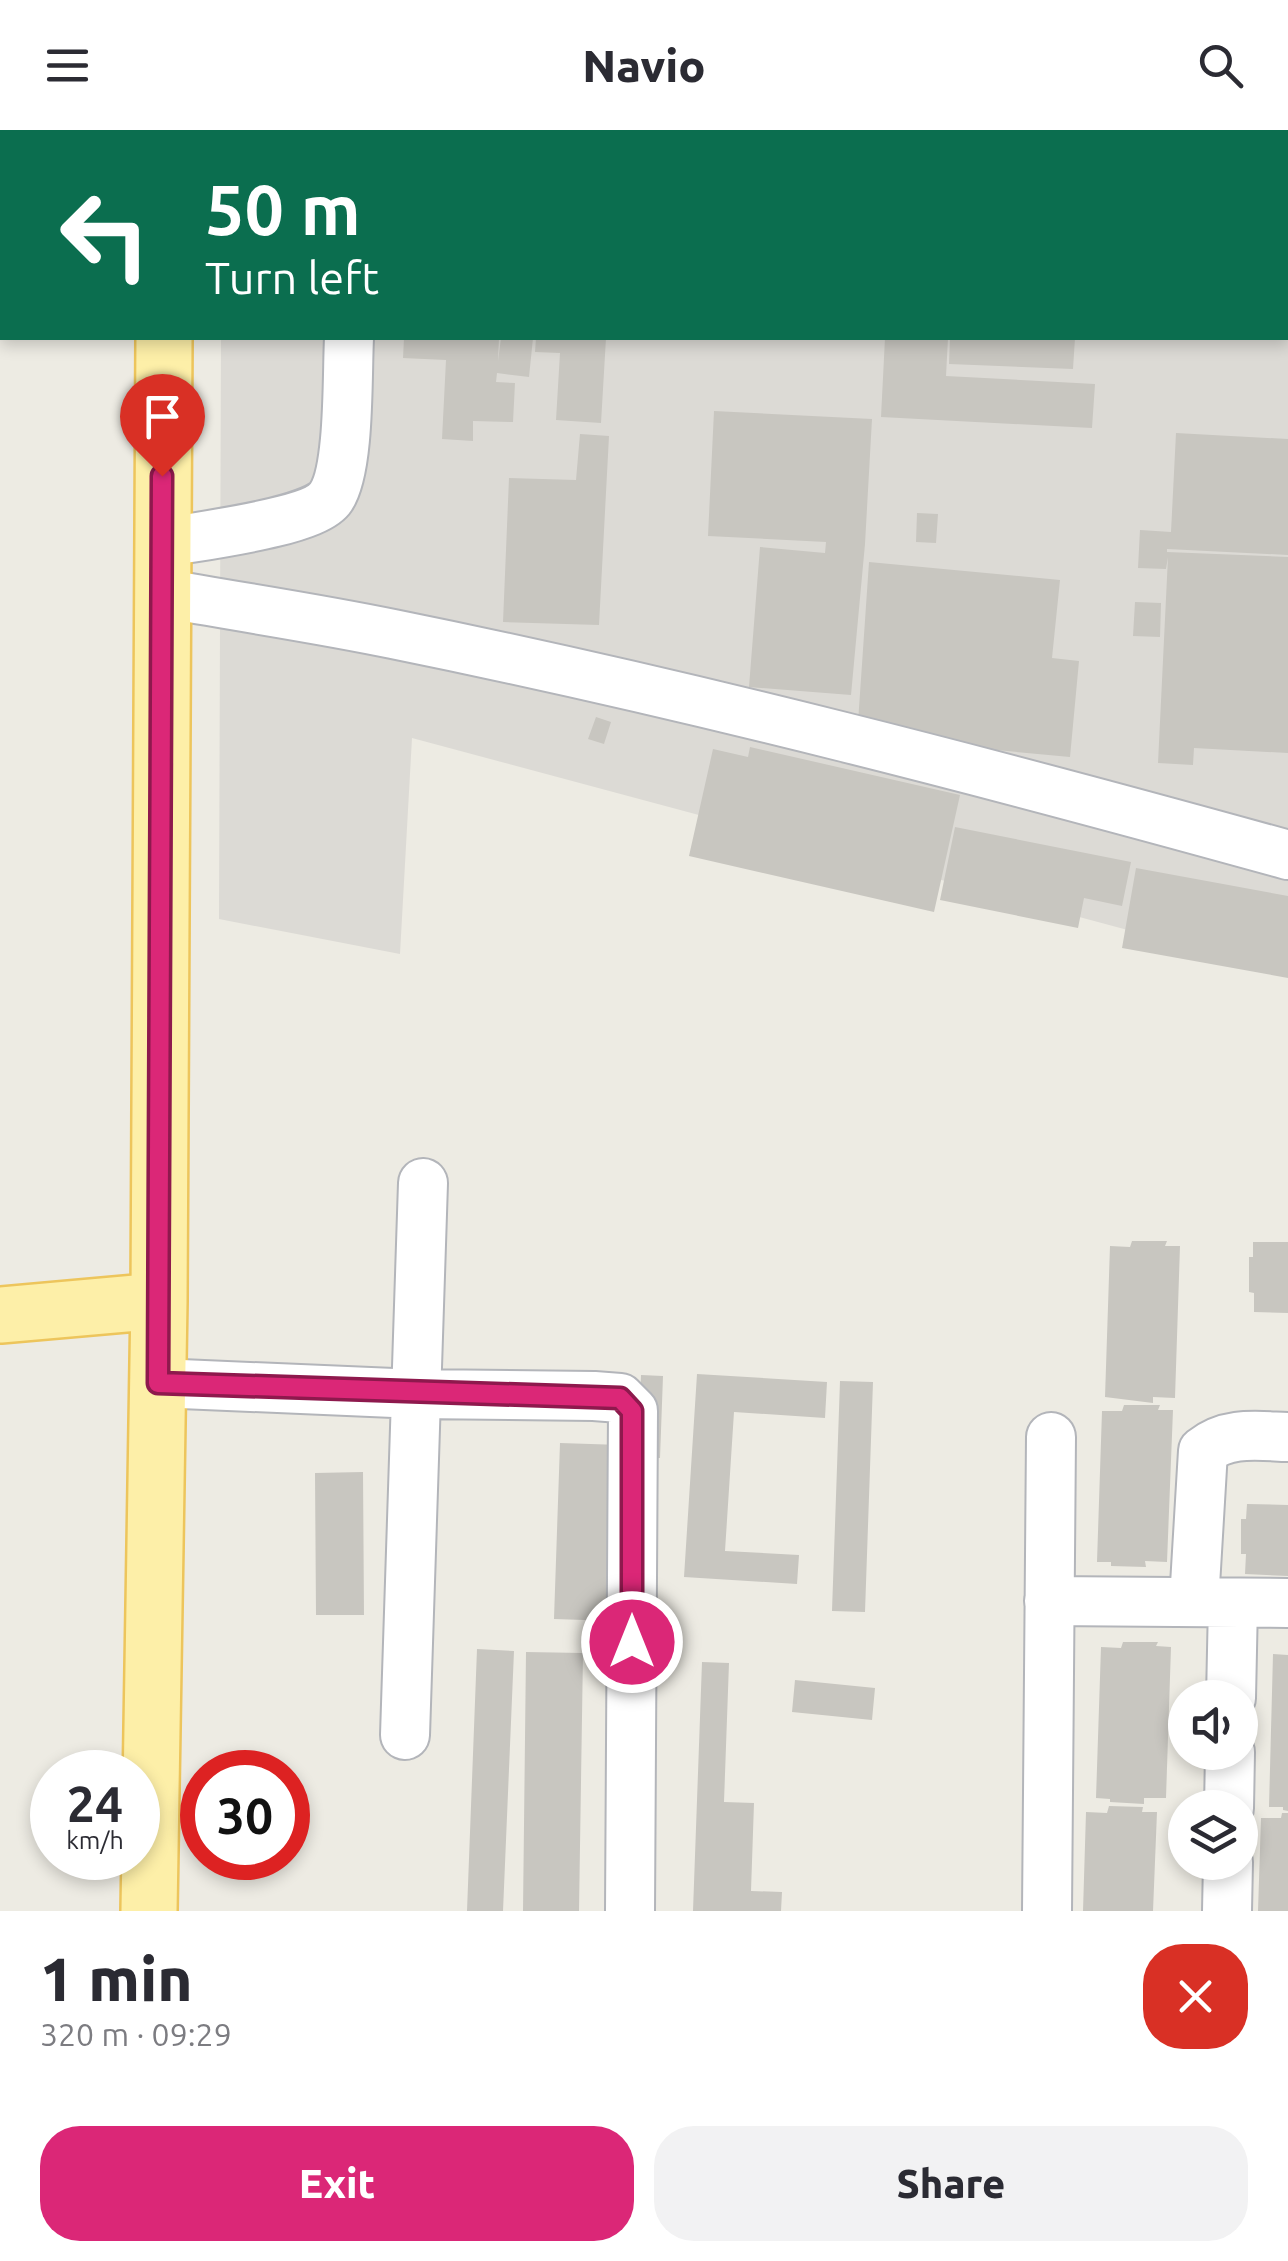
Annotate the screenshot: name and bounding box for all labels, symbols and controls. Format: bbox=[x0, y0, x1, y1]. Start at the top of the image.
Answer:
icon: menu bbox=[40, 38, 95, 93]
icon: search bbox=[1193, 38, 1248, 93]
text: Navio bbox=[582, 40, 706, 91]
icon: left bbox=[40, 170, 170, 300]
text: 50 m bbox=[205, 170, 361, 248]
text: Turn left bbox=[205, 252, 379, 303]
pin bbox=[120, 374, 205, 477]
icon: arrive bbox=[135, 389, 190, 444]
position arrow bbox=[580, 1590, 684, 1694]
map controls bbox=[1168, 1680, 1258, 1880]
button: sound bbox=[1168, 1680, 1258, 1770]
speed limit sign: 30 bbox=[180, 1750, 310, 1880]
text: 24 bbox=[67, 1775, 123, 1831]
button: layers bbox=[1168, 1790, 1258, 1880]
text: km/h bbox=[66, 1826, 124, 1854]
button: close bbox=[1143, 1944, 1248, 2049]
text: 1 min bbox=[40, 1945, 193, 2012]
text: 320 m · 09:29 bbox=[40, 2016, 232, 2052]
button: Exit bbox=[40, 2126, 634, 2241]
button: Share bbox=[654, 2126, 1248, 2241]

